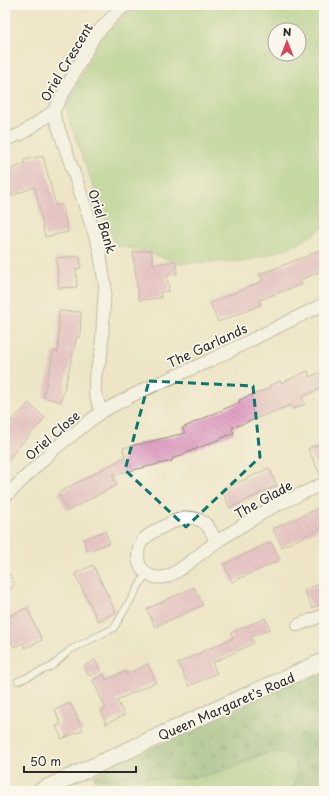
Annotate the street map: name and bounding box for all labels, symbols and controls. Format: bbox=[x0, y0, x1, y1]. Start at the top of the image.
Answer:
street label: Oriel Crescent bbox=[35, 19, 97, 105]
north arrow bbox=[267, 22, 307, 62]
text: N bbox=[283, 23, 292, 40]
street label: Oriel Bank bbox=[84, 187, 122, 256]
street label: The Garlands bbox=[164, 318, 250, 372]
street label: Oriel Close bbox=[20, 406, 84, 464]
street label: The Glade bbox=[231, 475, 295, 523]
street label: Queen Margaret's Road bbox=[155, 667, 297, 745]
scale bar bbox=[24, 748, 136, 774]
text: 50 m bbox=[30, 752, 61, 770]

